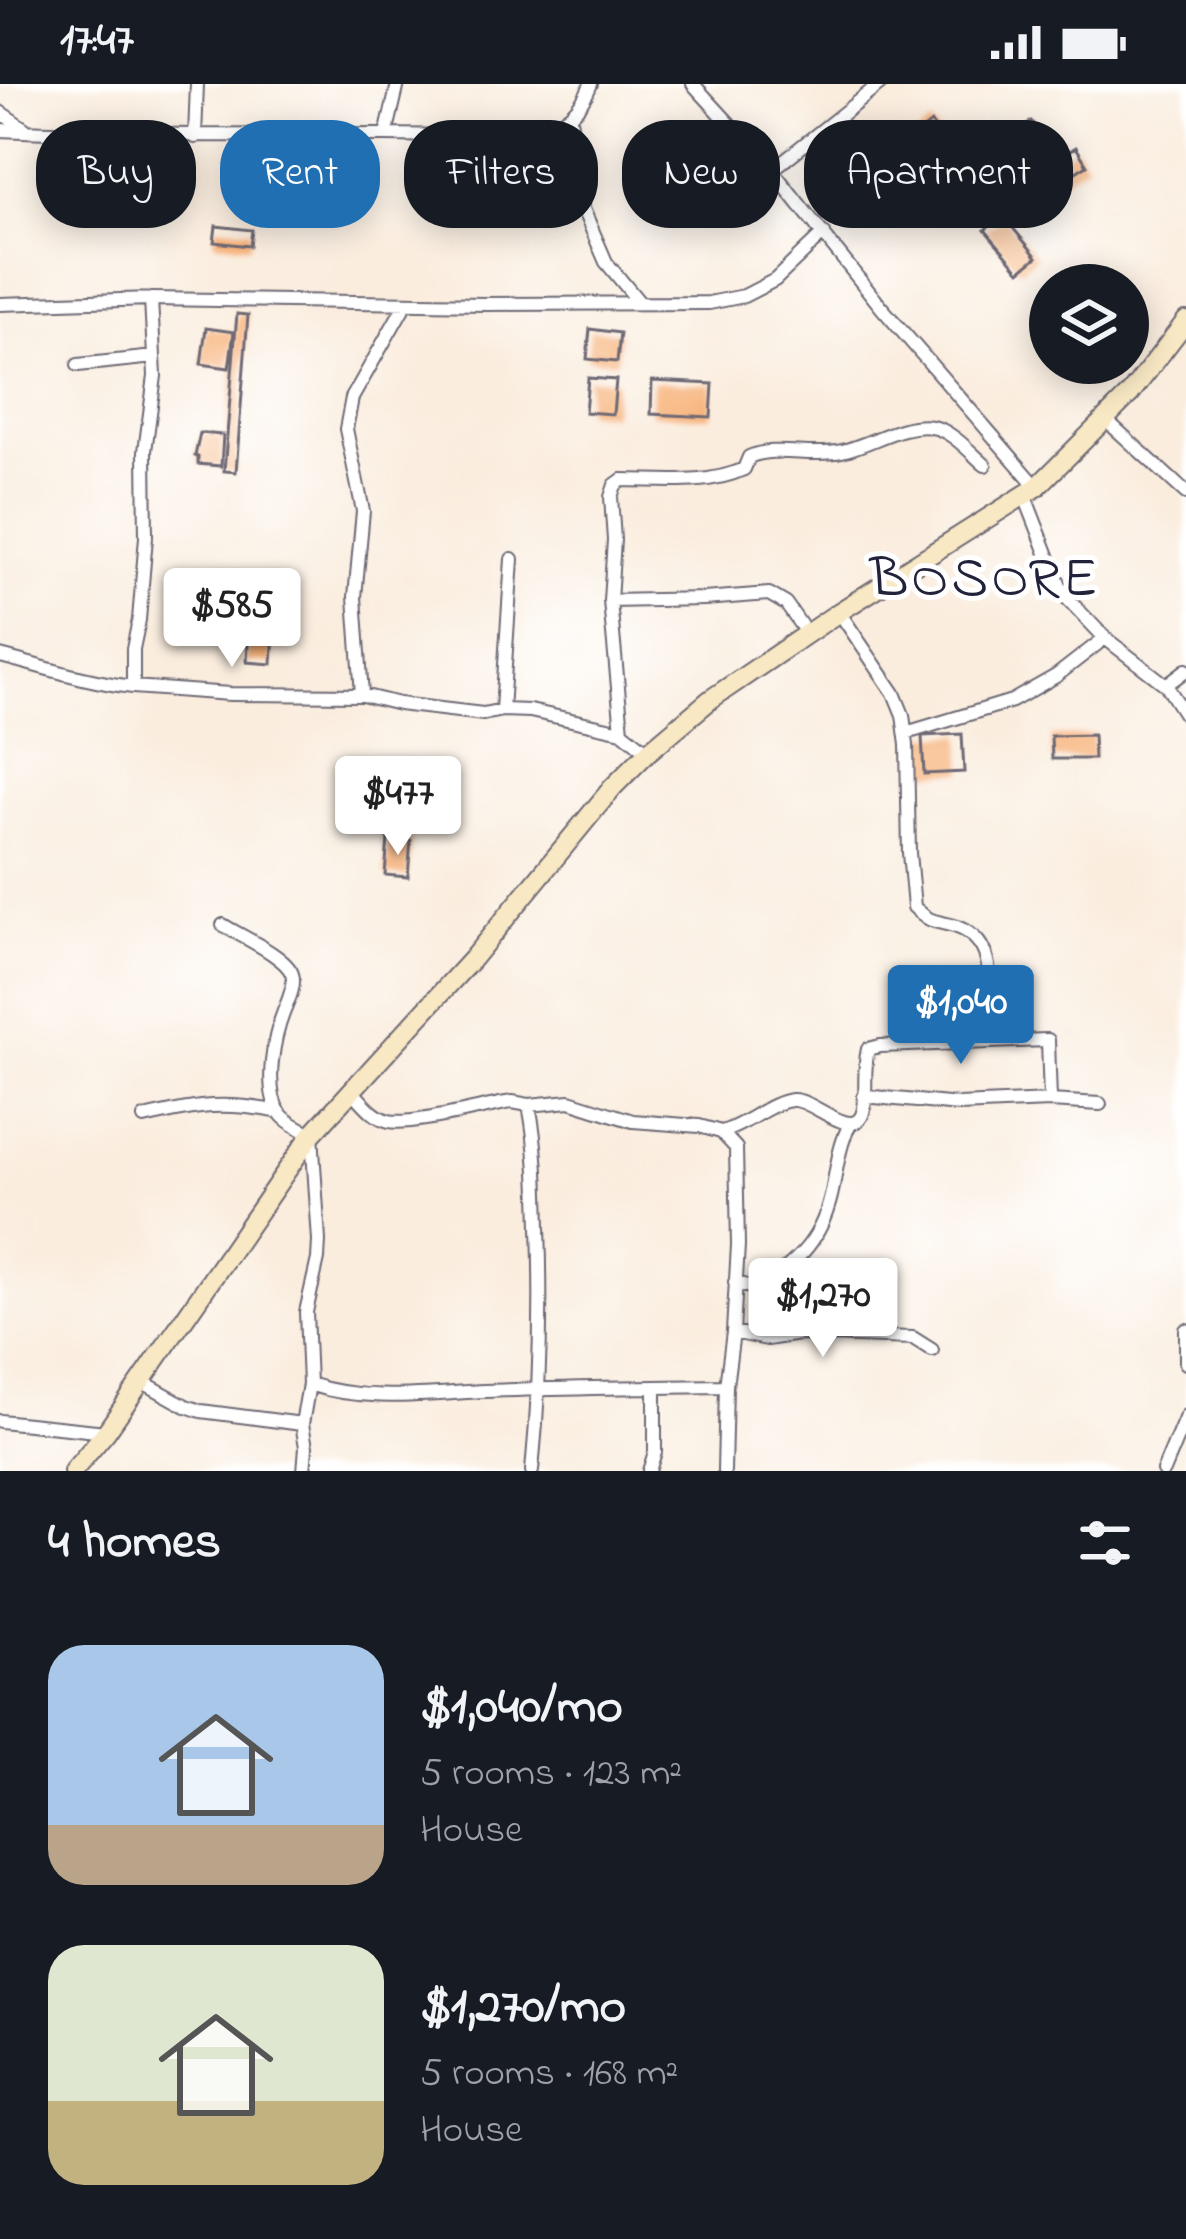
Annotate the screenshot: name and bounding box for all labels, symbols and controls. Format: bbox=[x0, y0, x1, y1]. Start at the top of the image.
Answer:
text: 17:47 bbox=[60, 9, 134, 75]
chip: Buy bbox=[36, 120, 196, 228]
chip: Rent bbox=[220, 120, 380, 228]
chip: Filters bbox=[404, 120, 598, 228]
chip: New bbox=[622, 120, 780, 228]
chip: Apartment bbox=[804, 120, 1073, 228]
map controls bbox=[1029, 264, 1149, 384]
button: layers bbox=[1029, 264, 1149, 384]
district label: BOSORE bbox=[868, 540, 1100, 623]
pin: $585 bbox=[161, 568, 303, 670]
text: $585 bbox=[191, 578, 273, 635]
pin: $477 bbox=[327, 756, 469, 858]
text: $477 bbox=[362, 766, 434, 823]
pin: $1,040 bbox=[863, 965, 1059, 1067]
text: $1,040 bbox=[915, 975, 1007, 1032]
pin: $1,270 bbox=[725, 1258, 921, 1360]
text: $1,270 bbox=[775, 1268, 871, 1325]
text: 4 homes bbox=[48, 1506, 221, 1581]
icon: filters bbox=[1072, 1510, 1138, 1576]
text: $1,040/mo bbox=[420, 1671, 623, 1746]
icon: home bbox=[144, 1693, 288, 1837]
text: 5 rooms · 123 m² bbox=[420, 1746, 682, 1803]
text: House bbox=[420, 1803, 522, 1860]
text: $1,270/mo bbox=[420, 1971, 626, 2046]
icon: home bbox=[144, 1993, 288, 2137]
text: 5 rooms · 168 m² bbox=[420, 2046, 678, 2103]
text: House bbox=[420, 2103, 522, 2160]

